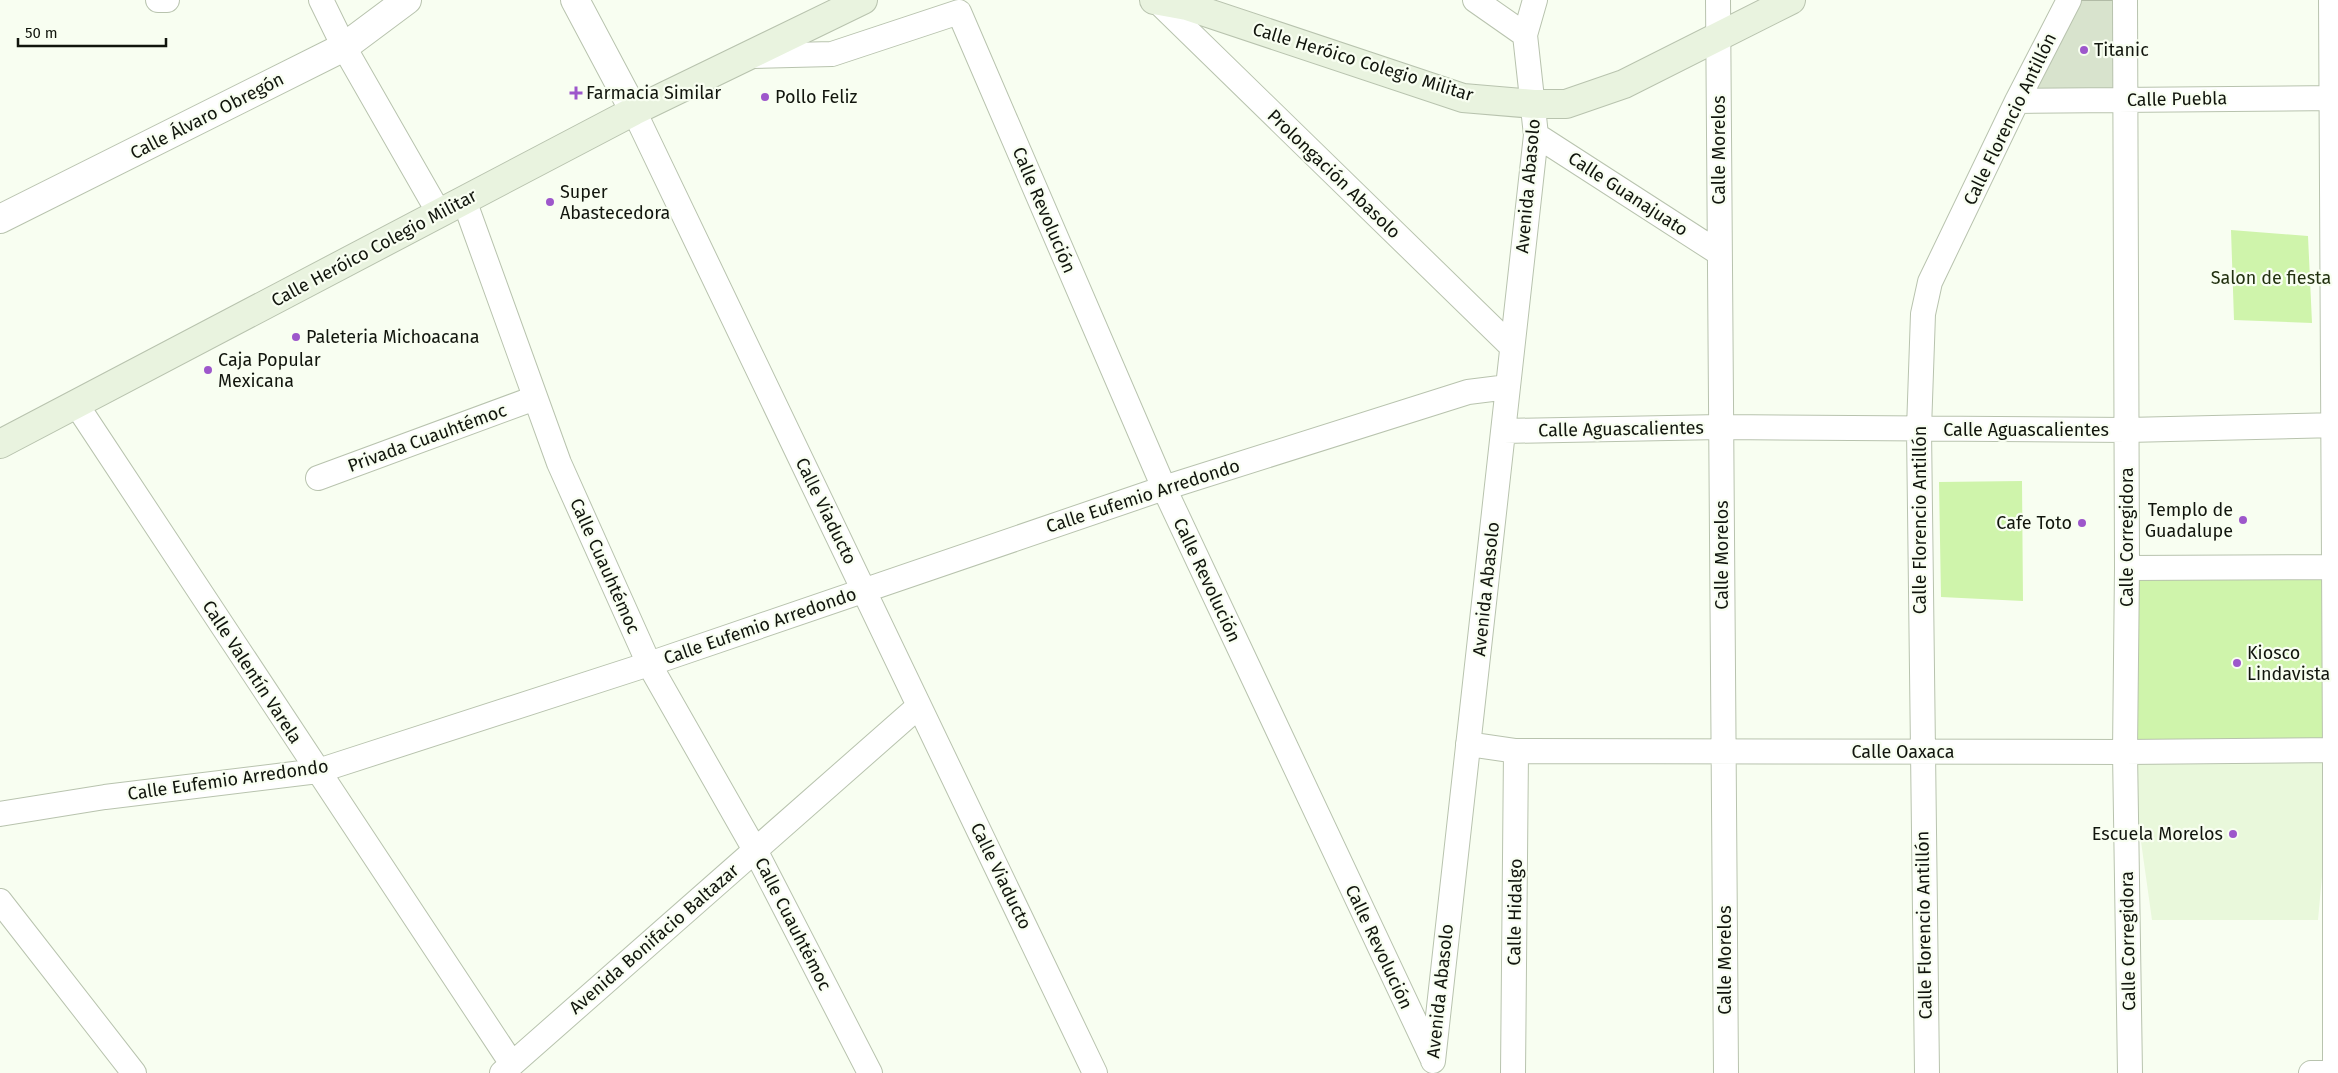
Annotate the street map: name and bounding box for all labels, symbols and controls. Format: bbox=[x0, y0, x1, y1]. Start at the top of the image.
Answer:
scale bar bbox=[18, 15, 165, 47]
street label: Calle Heróico Colegio Militar bbox=[1250, 18, 1476, 106]
text: 50 m bbox=[25, 24, 58, 42]
street label: Calle Florencio Antillón bbox=[1959, 29, 2061, 209]
place label: Titanic bbox=[2094, 39, 2149, 61]
marker: Titanic bbox=[2078, 44, 2090, 56]
street label: Calle Álvaro Obregón bbox=[126, 67, 288, 164]
place label: Farmacia Similar bbox=[586, 82, 721, 104]
place label: Pollo Feliz bbox=[775, 86, 858, 108]
marker: Farmacia Similar bbox=[570, 87, 582, 99]
street label: Calle Puebla bbox=[2127, 87, 2227, 111]
marker: Pollo Feliz bbox=[759, 91, 771, 103]
street label: Calle Morelos bbox=[1708, 95, 1730, 205]
street label: Prolongación Abasolo bbox=[1263, 105, 1405, 243]
street label: Avenida Abasolo bbox=[1511, 118, 1545, 254]
street label: Calle Revolución bbox=[1008, 144, 1080, 276]
street label: Calle Guanajuato bbox=[1564, 147, 1692, 241]
place label: Super Abastecedora bbox=[560, 181, 670, 224]
street label: Calle Heróico Colegio Militar bbox=[267, 184, 481, 312]
marker: Super Abastecedora bbox=[544, 196, 556, 208]
park label: Salon de fiesta bbox=[2211, 267, 2331, 289]
place label: Paleteria Michoacana bbox=[306, 326, 480, 348]
marker: Paleteria Michoacana bbox=[290, 331, 302, 343]
place label: Caja Popular Mexicana bbox=[218, 349, 321, 392]
marker: Caja Popular Mexicana bbox=[202, 364, 214, 376]
street label: Privada Cuauhtémoc bbox=[345, 399, 510, 477]
street label: Calle Aguascalientes bbox=[1538, 417, 1704, 441]
street label: Calle Aguascalientes bbox=[1943, 419, 2109, 441]
street label: Calle Florencio Antillón bbox=[1909, 426, 1931, 614]
street label: Calle Viaducto bbox=[791, 454, 861, 568]
street label: Calle Eufemio Arredondo bbox=[1043, 454, 1243, 538]
street label: Calle Corregidora bbox=[2116, 467, 2138, 607]
street label: Calle Cuauhtémoc bbox=[565, 495, 645, 638]
place label: Templo de Guadalupe bbox=[2145, 499, 2233, 542]
street label: Calle Morelos bbox=[1711, 500, 1733, 610]
place label: Cafe Toto bbox=[1996, 512, 2072, 534]
street label: Calle Revolución bbox=[1169, 514, 1245, 646]
marker: Templo de Guadalupe bbox=[2237, 514, 2249, 526]
marker: Cafe Toto bbox=[2076, 517, 2088, 529]
street label: Avenida Abasolo bbox=[1468, 521, 1504, 657]
street label: Calle Eufemio Arredondo bbox=[661, 583, 859, 669]
street label: Calle Valentín Varela bbox=[198, 596, 306, 748]
place label: Kiosco Lindavista bbox=[2247, 642, 2330, 685]
marker: Kiosco Lindavista bbox=[2231, 657, 2243, 669]
street label: Calle Oaxaca bbox=[1851, 741, 1955, 763]
street label: Calle Eufemio Arredondo bbox=[126, 755, 330, 805]
street label: Calle Viaducto bbox=[966, 819, 1036, 933]
place label: Escuela Morelos bbox=[2092, 823, 2223, 845]
marker: Escuela Morelos bbox=[2227, 828, 2239, 840]
street label: Calle Florencio Antillón bbox=[1911, 831, 1937, 1019]
street label: Calle Cuauhtémoc bbox=[750, 854, 836, 994]
street label: Calle Hidalgo bbox=[1503, 858, 1527, 966]
street label: Avenida Bonifacio Baltazar bbox=[565, 859, 743, 1019]
street label: Calle Corregidora bbox=[2116, 871, 2140, 1011]
street label: Calle Revolución bbox=[1341, 881, 1417, 1013]
street label: Calle Morelos bbox=[1714, 905, 1736, 1015]
street label: Avenida Abasolo bbox=[1422, 923, 1458, 1059]

